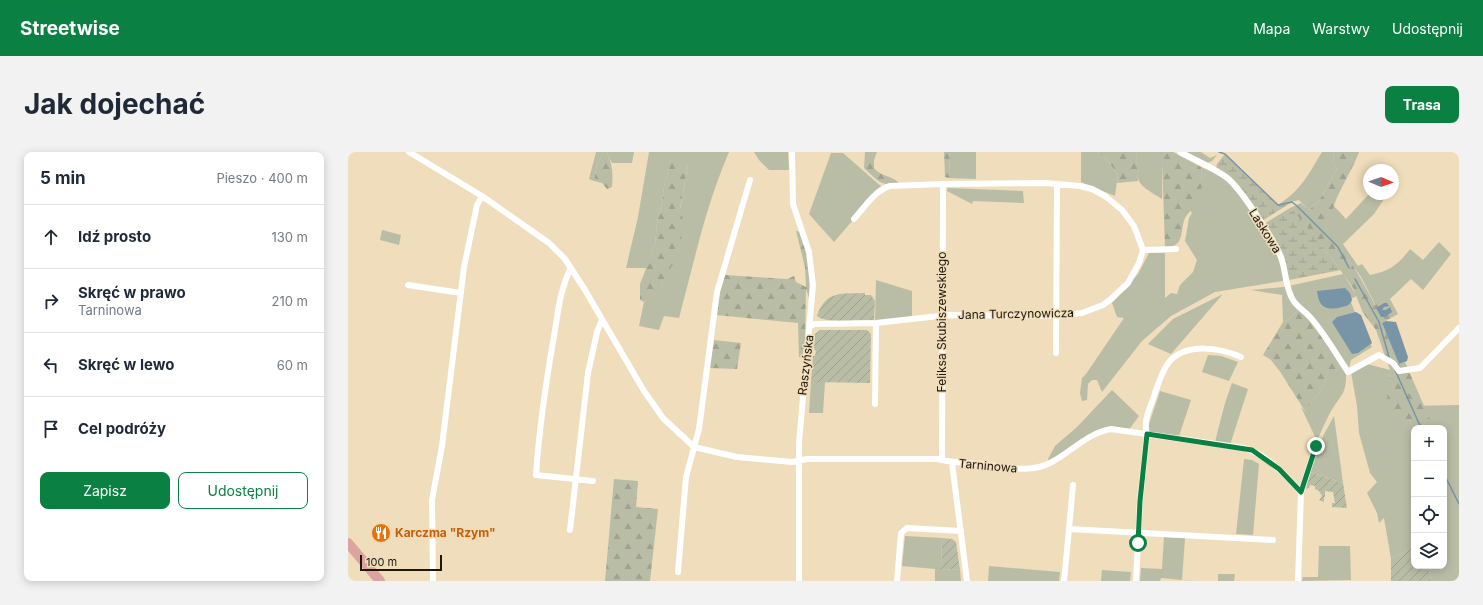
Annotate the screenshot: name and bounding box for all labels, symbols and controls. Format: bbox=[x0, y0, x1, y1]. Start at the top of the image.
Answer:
text: Streetwise bbox=[20, 17, 120, 40]
text: Mapa bbox=[1253, 20, 1290, 37]
text: Warstwy bbox=[1312, 20, 1370, 37]
text: Udostępnij bbox=[1392, 20, 1463, 37]
button: Trasa bbox=[1385, 86, 1459, 123]
text: Jak dojechać bbox=[24, 87, 205, 121]
north arrow bbox=[1363, 164, 1399, 200]
text: 5 min bbox=[40, 168, 86, 188]
text: Pieszo · 400 m bbox=[216, 170, 308, 186]
street label: Laskowa bbox=[1246, 206, 1285, 256]
icon: ahead bbox=[40, 226, 62, 248]
text: Idź prosto bbox=[78, 227, 151, 246]
text: 130 m bbox=[271, 229, 308, 245]
street label: Feliksa Skubiszewskiego bbox=[934, 252, 949, 392]
text: Skręć w prawo bbox=[78, 283, 186, 302]
icon: right bbox=[40, 290, 62, 312]
text: 210 m bbox=[272, 293, 308, 309]
text: Tarninowa bbox=[78, 302, 142, 318]
street label: Jana Turczynowicza bbox=[958, 305, 1074, 322]
street label: Raszyńska bbox=[794, 334, 817, 396]
icon: left bbox=[40, 354, 62, 376]
text: Skręć w lewo bbox=[78, 355, 174, 374]
text: 60 m bbox=[277, 357, 308, 373]
icon: arrive bbox=[40, 418, 62, 440]
text: Cel podróży bbox=[78, 419, 166, 438]
map controls bbox=[1411, 425, 1447, 569]
button: + bbox=[1411, 425, 1447, 461]
route end bbox=[1307, 437, 1325, 455]
street label: Tarninowa bbox=[958, 455, 1018, 476]
button: − bbox=[1411, 461, 1447, 497]
button: Zapisz bbox=[40, 472, 170, 509]
button: Udostępnij bbox=[178, 472, 308, 509]
button: locate bbox=[1411, 497, 1447, 533]
restaurant icon: Karczma "Rzym" bbox=[370, 522, 392, 544]
place label: Karczma "Rzym" bbox=[395, 525, 496, 540]
button: layers bbox=[1411, 533, 1447, 569]
route start bbox=[1129, 534, 1147, 552]
scale bar bbox=[360, 553, 442, 572]
text: 100 m bbox=[366, 555, 397, 569]

